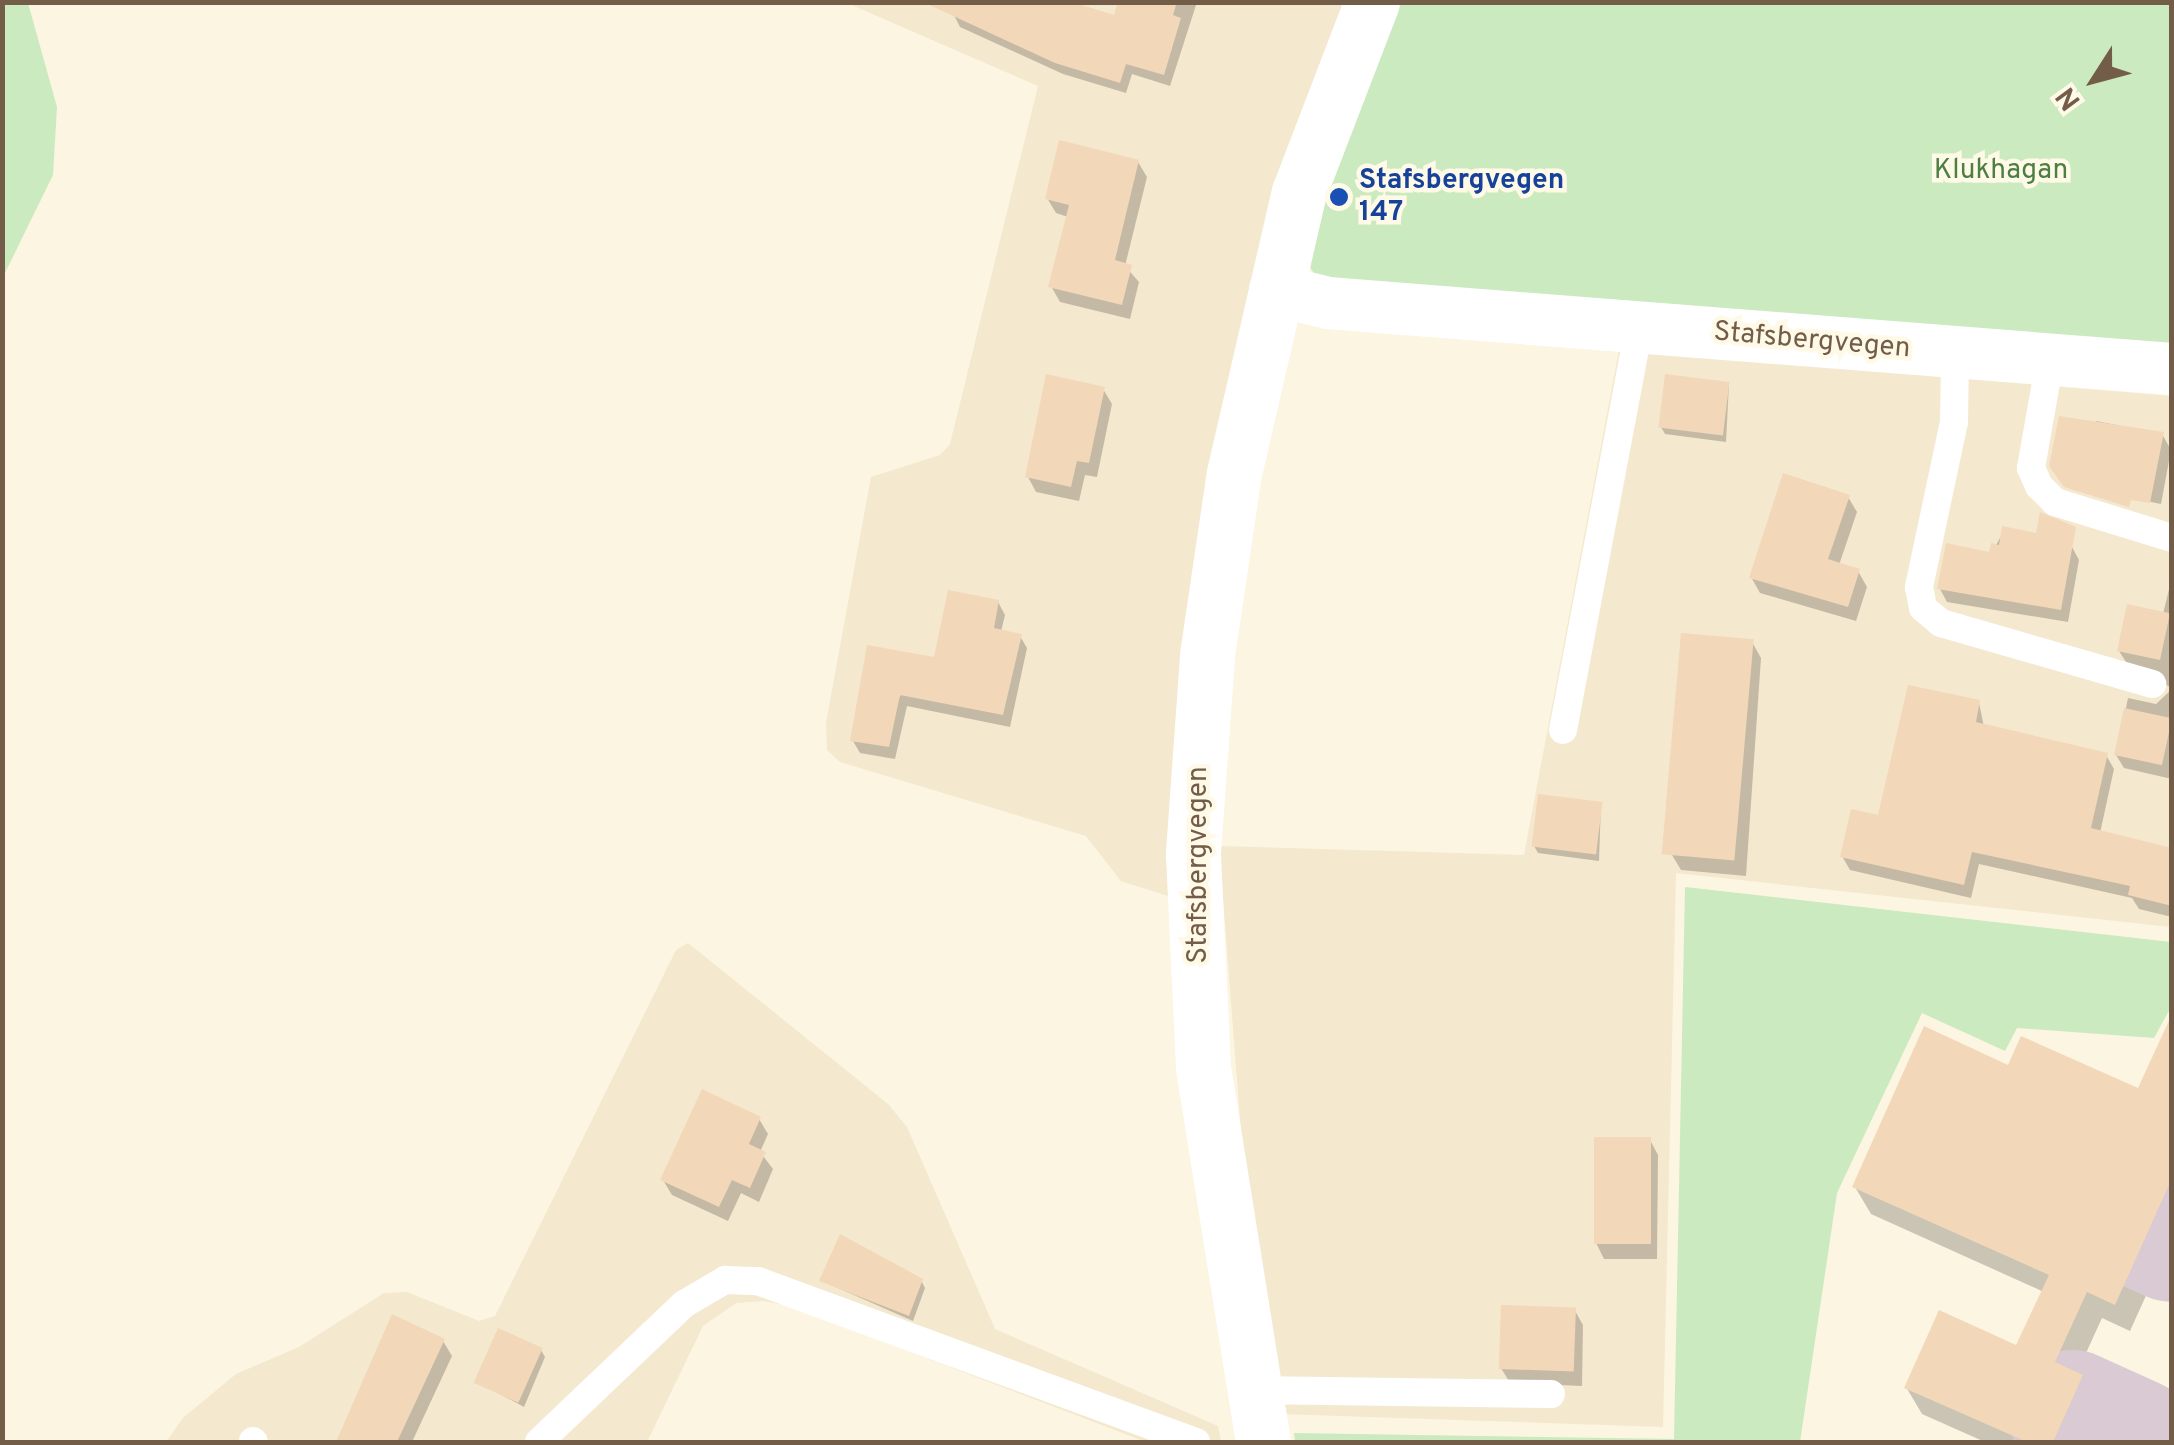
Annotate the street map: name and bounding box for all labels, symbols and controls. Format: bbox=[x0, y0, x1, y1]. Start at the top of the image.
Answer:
north arrow bbox=[2044, 30, 2144, 130]
text: N bbox=[2049, 79, 2090, 116]
park label: Klukhagan bbox=[1934, 154, 2068, 188]
place label: Stafsbergvegen 147 bbox=[1359, 164, 1564, 230]
marker: Stafsbergvegen 147 bbox=[1328, 186, 1350, 208]
street label: Stafsbergvegen bbox=[1712, 316, 1912, 366]
street label: Stafsbergvegen bbox=[1182, 766, 1216, 964]

